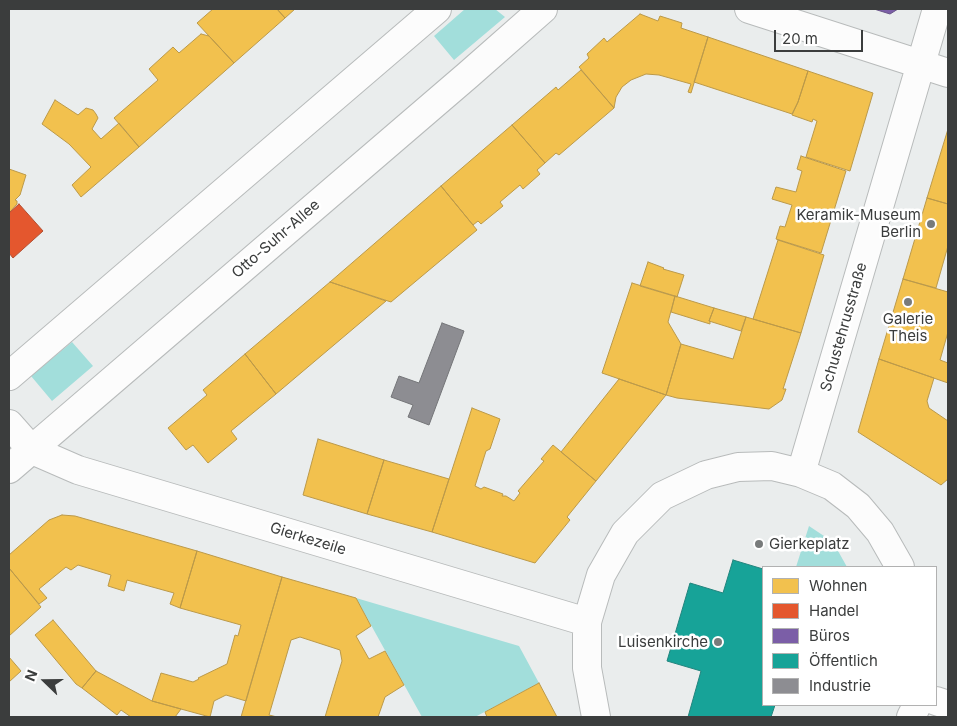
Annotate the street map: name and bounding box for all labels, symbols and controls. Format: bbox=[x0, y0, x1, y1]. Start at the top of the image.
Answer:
scale bar bbox=[777, 20, 866, 52]
text: 20 m bbox=[782, 29, 818, 48]
street label: Otto-Suhr-Allee bbox=[228, 196, 324, 282]
place label: Keramik-Museum Berlin bbox=[796, 206, 921, 241]
marker: Keramik-Museum Berlin bbox=[925, 218, 937, 230]
street label: Schustehrusstraße bbox=[817, 260, 871, 394]
marker: Galerie Theis bbox=[902, 296, 914, 308]
place label: Galerie Theis bbox=[883, 310, 933, 345]
street label: Gierkezeile bbox=[268, 519, 348, 559]
place label: Gierkeplatz bbox=[769, 535, 850, 553]
marker: Gierkeplatz bbox=[753, 538, 765, 550]
legend bbox=[762, 566, 937, 706]
text: Wohnen bbox=[809, 576, 867, 595]
text: Handel bbox=[809, 601, 859, 620]
text: Büros bbox=[809, 626, 850, 645]
place label: Luisenkirche bbox=[618, 633, 708, 651]
marker: Luisenkirche bbox=[712, 636, 724, 648]
text: Öffentlich bbox=[809, 651, 878, 670]
north arrow bbox=[20, 656, 70, 706]
text: N bbox=[21, 667, 41, 683]
text: Industrie bbox=[809, 676, 871, 695]

